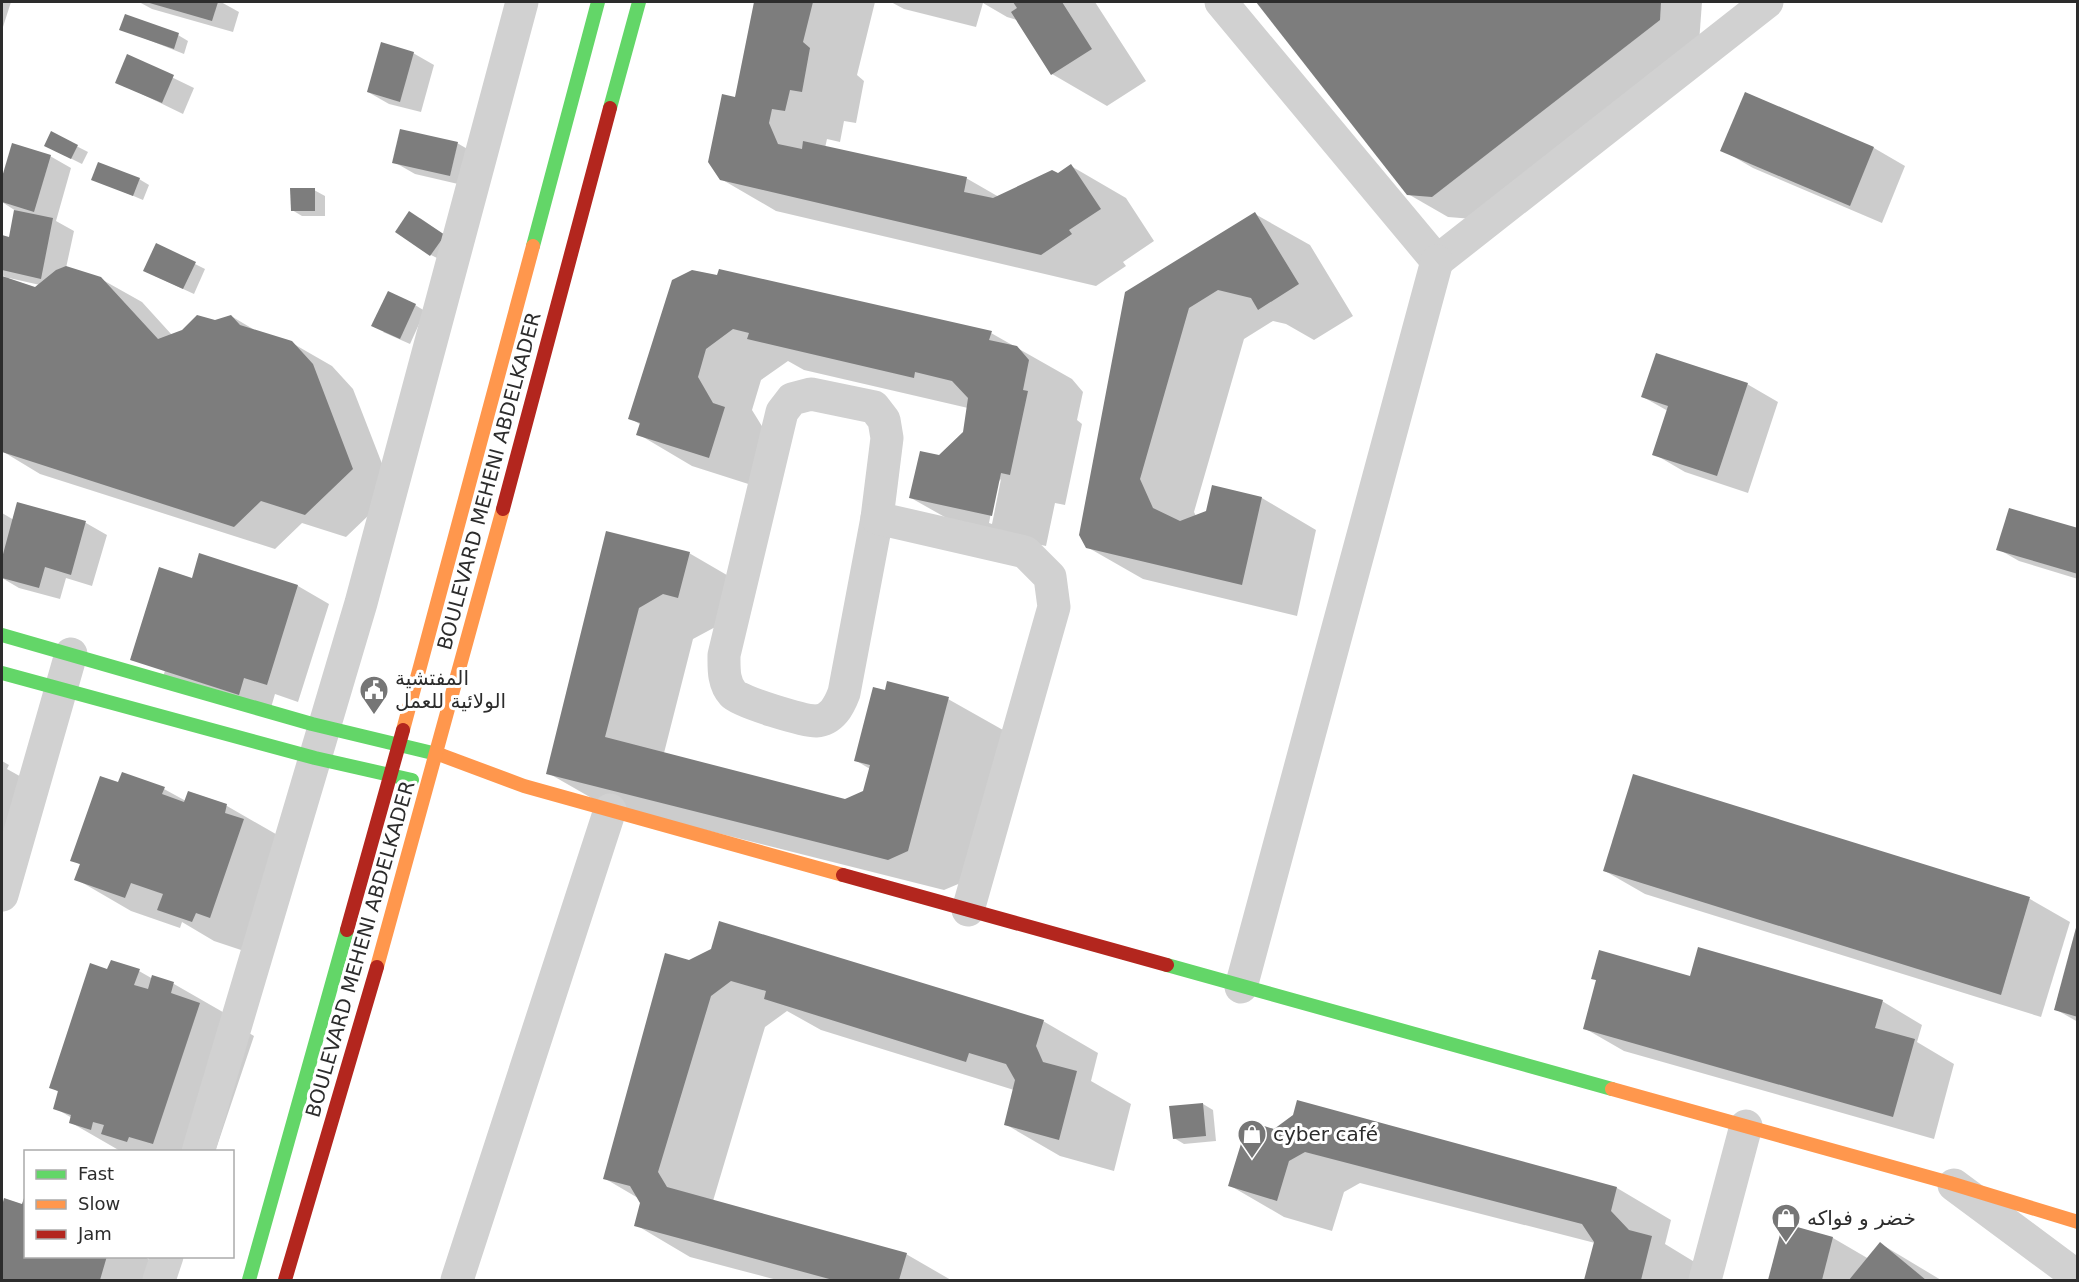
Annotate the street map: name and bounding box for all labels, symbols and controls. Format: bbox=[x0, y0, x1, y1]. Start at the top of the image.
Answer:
street label: BOULEVARD MEHENI ABDELKADER bbox=[432, 309, 546, 653]
place label: المفتشية الولائية للعمل bbox=[395, 666, 506, 713]
public building icon: المفتشية الولائية للعمل bbox=[358, 674, 390, 716]
street label: BOULEVARD MEHENI ABDELKADER bbox=[300, 778, 420, 1120]
shop icon: cyber café bbox=[1236, 1118, 1268, 1160]
place label: cyber café bbox=[1273, 1122, 1378, 1146]
legend bbox=[24, 1150, 234, 1258]
text: Fast bbox=[78, 1163, 114, 1184]
text: Slow bbox=[78, 1193, 120, 1214]
shop icon: خضر و فواكه bbox=[1770, 1202, 1802, 1244]
place label: خضر و فواكه bbox=[1807, 1206, 1916, 1230]
text: Jam bbox=[77, 1223, 112, 1244]

